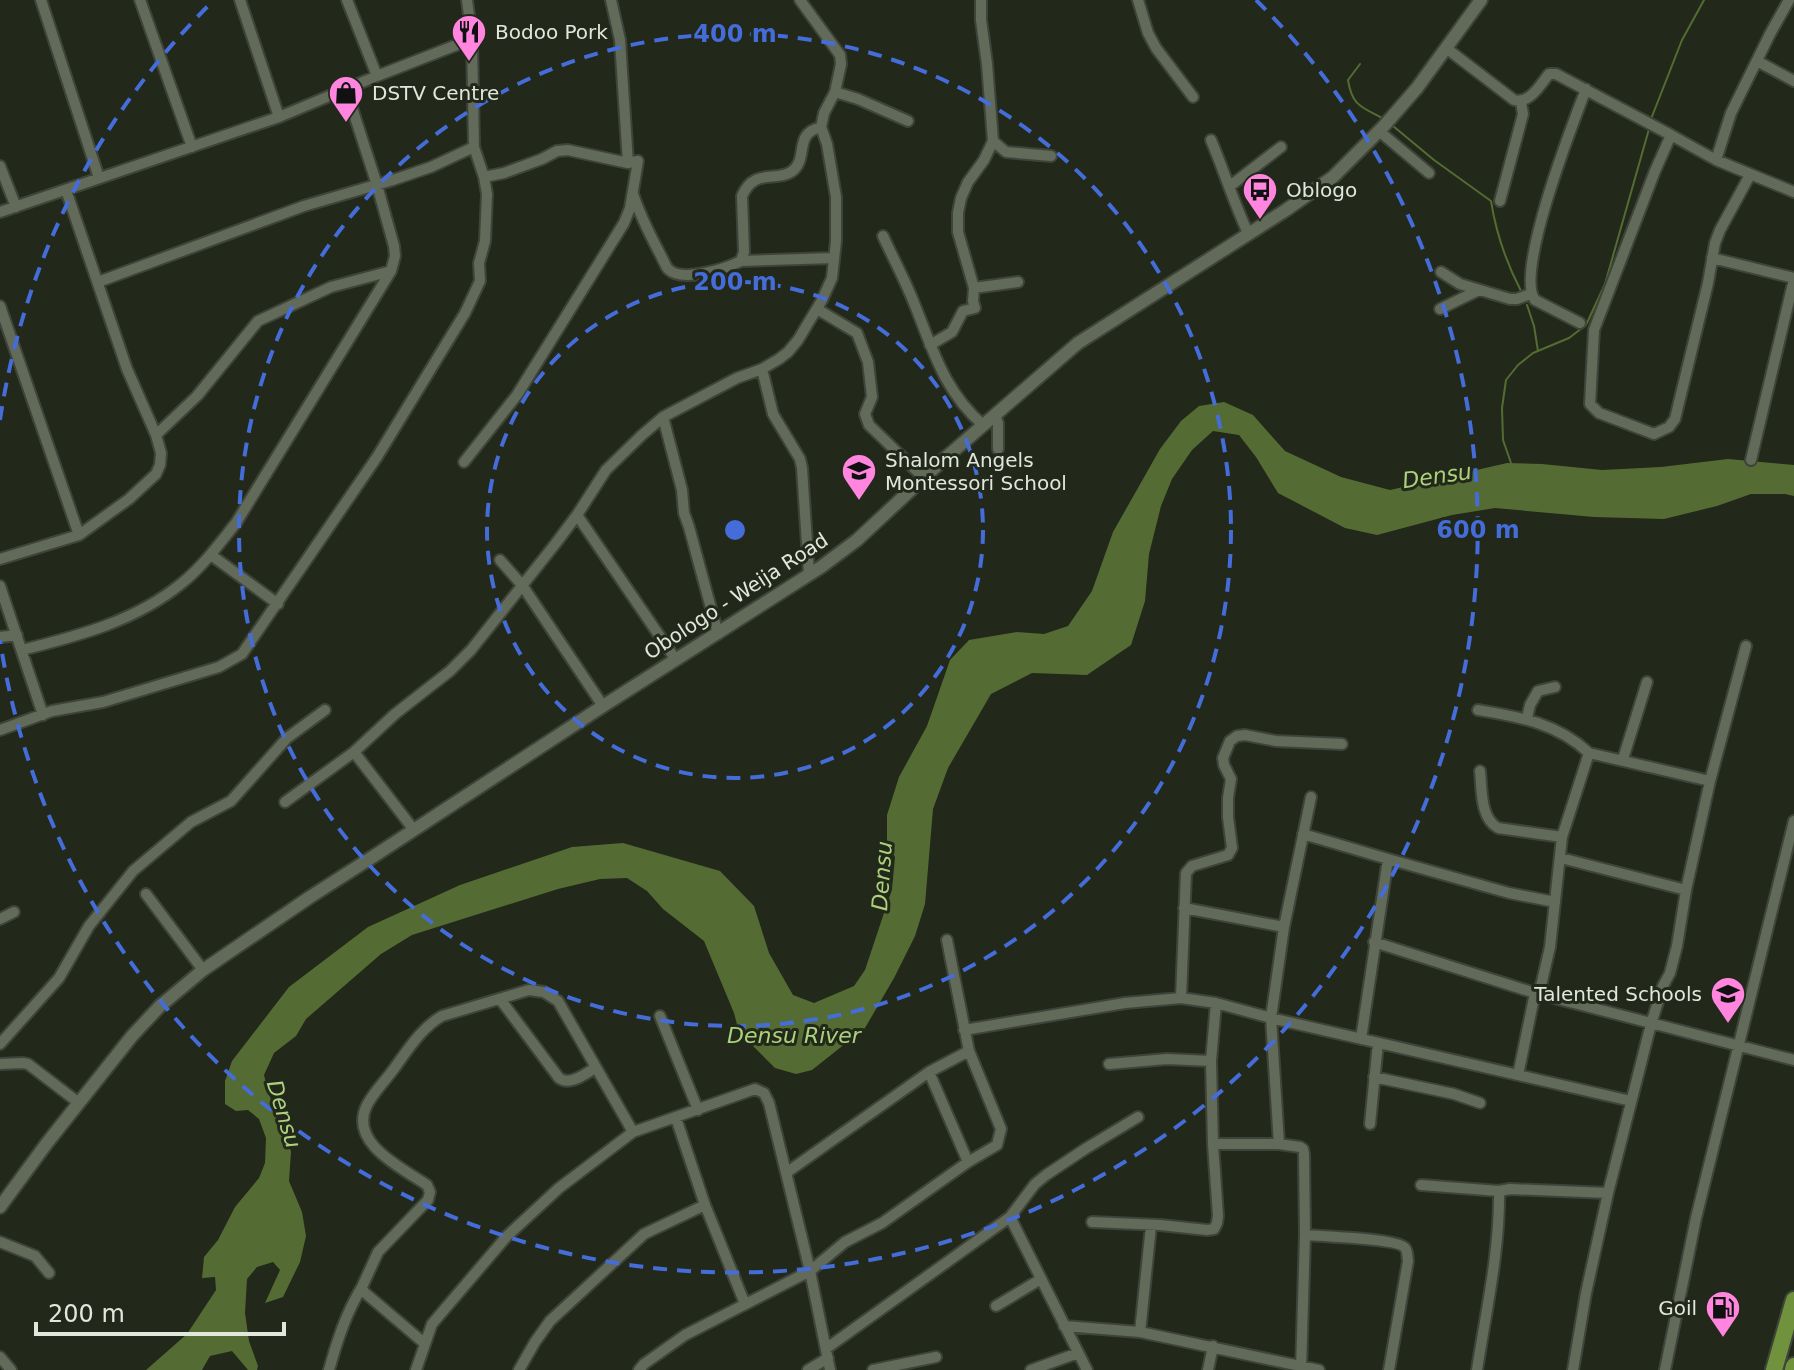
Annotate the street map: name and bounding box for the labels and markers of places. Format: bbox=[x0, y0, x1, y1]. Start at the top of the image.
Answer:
restaurant icon: Bodoo Pork bbox=[450, 13, 488, 63]
place label: Bodoo Pork bbox=[495, 20, 608, 44]
shop icon: DSTV Centre bbox=[327, 74, 365, 124]
place label: DSTV Centre bbox=[372, 81, 499, 105]
bus stop icon: Oblogo bbox=[1241, 171, 1279, 221]
place label: Oblogo bbox=[1286, 178, 1357, 202]
place label: Shalom Angels Montessori School bbox=[885, 448, 1067, 495]
school or university icon: Shalom Angels Montessori School bbox=[840, 452, 878, 502]
centre of rings bbox=[721, 516, 749, 544]
school or university icon: Talented Schools bbox=[1709, 975, 1747, 1025]
place label: Talented Schools bbox=[1533, 982, 1702, 1006]
fuel station icon: Goil bbox=[1704, 1289, 1742, 1339]
place label: Goil bbox=[1658, 1296, 1697, 1320]

